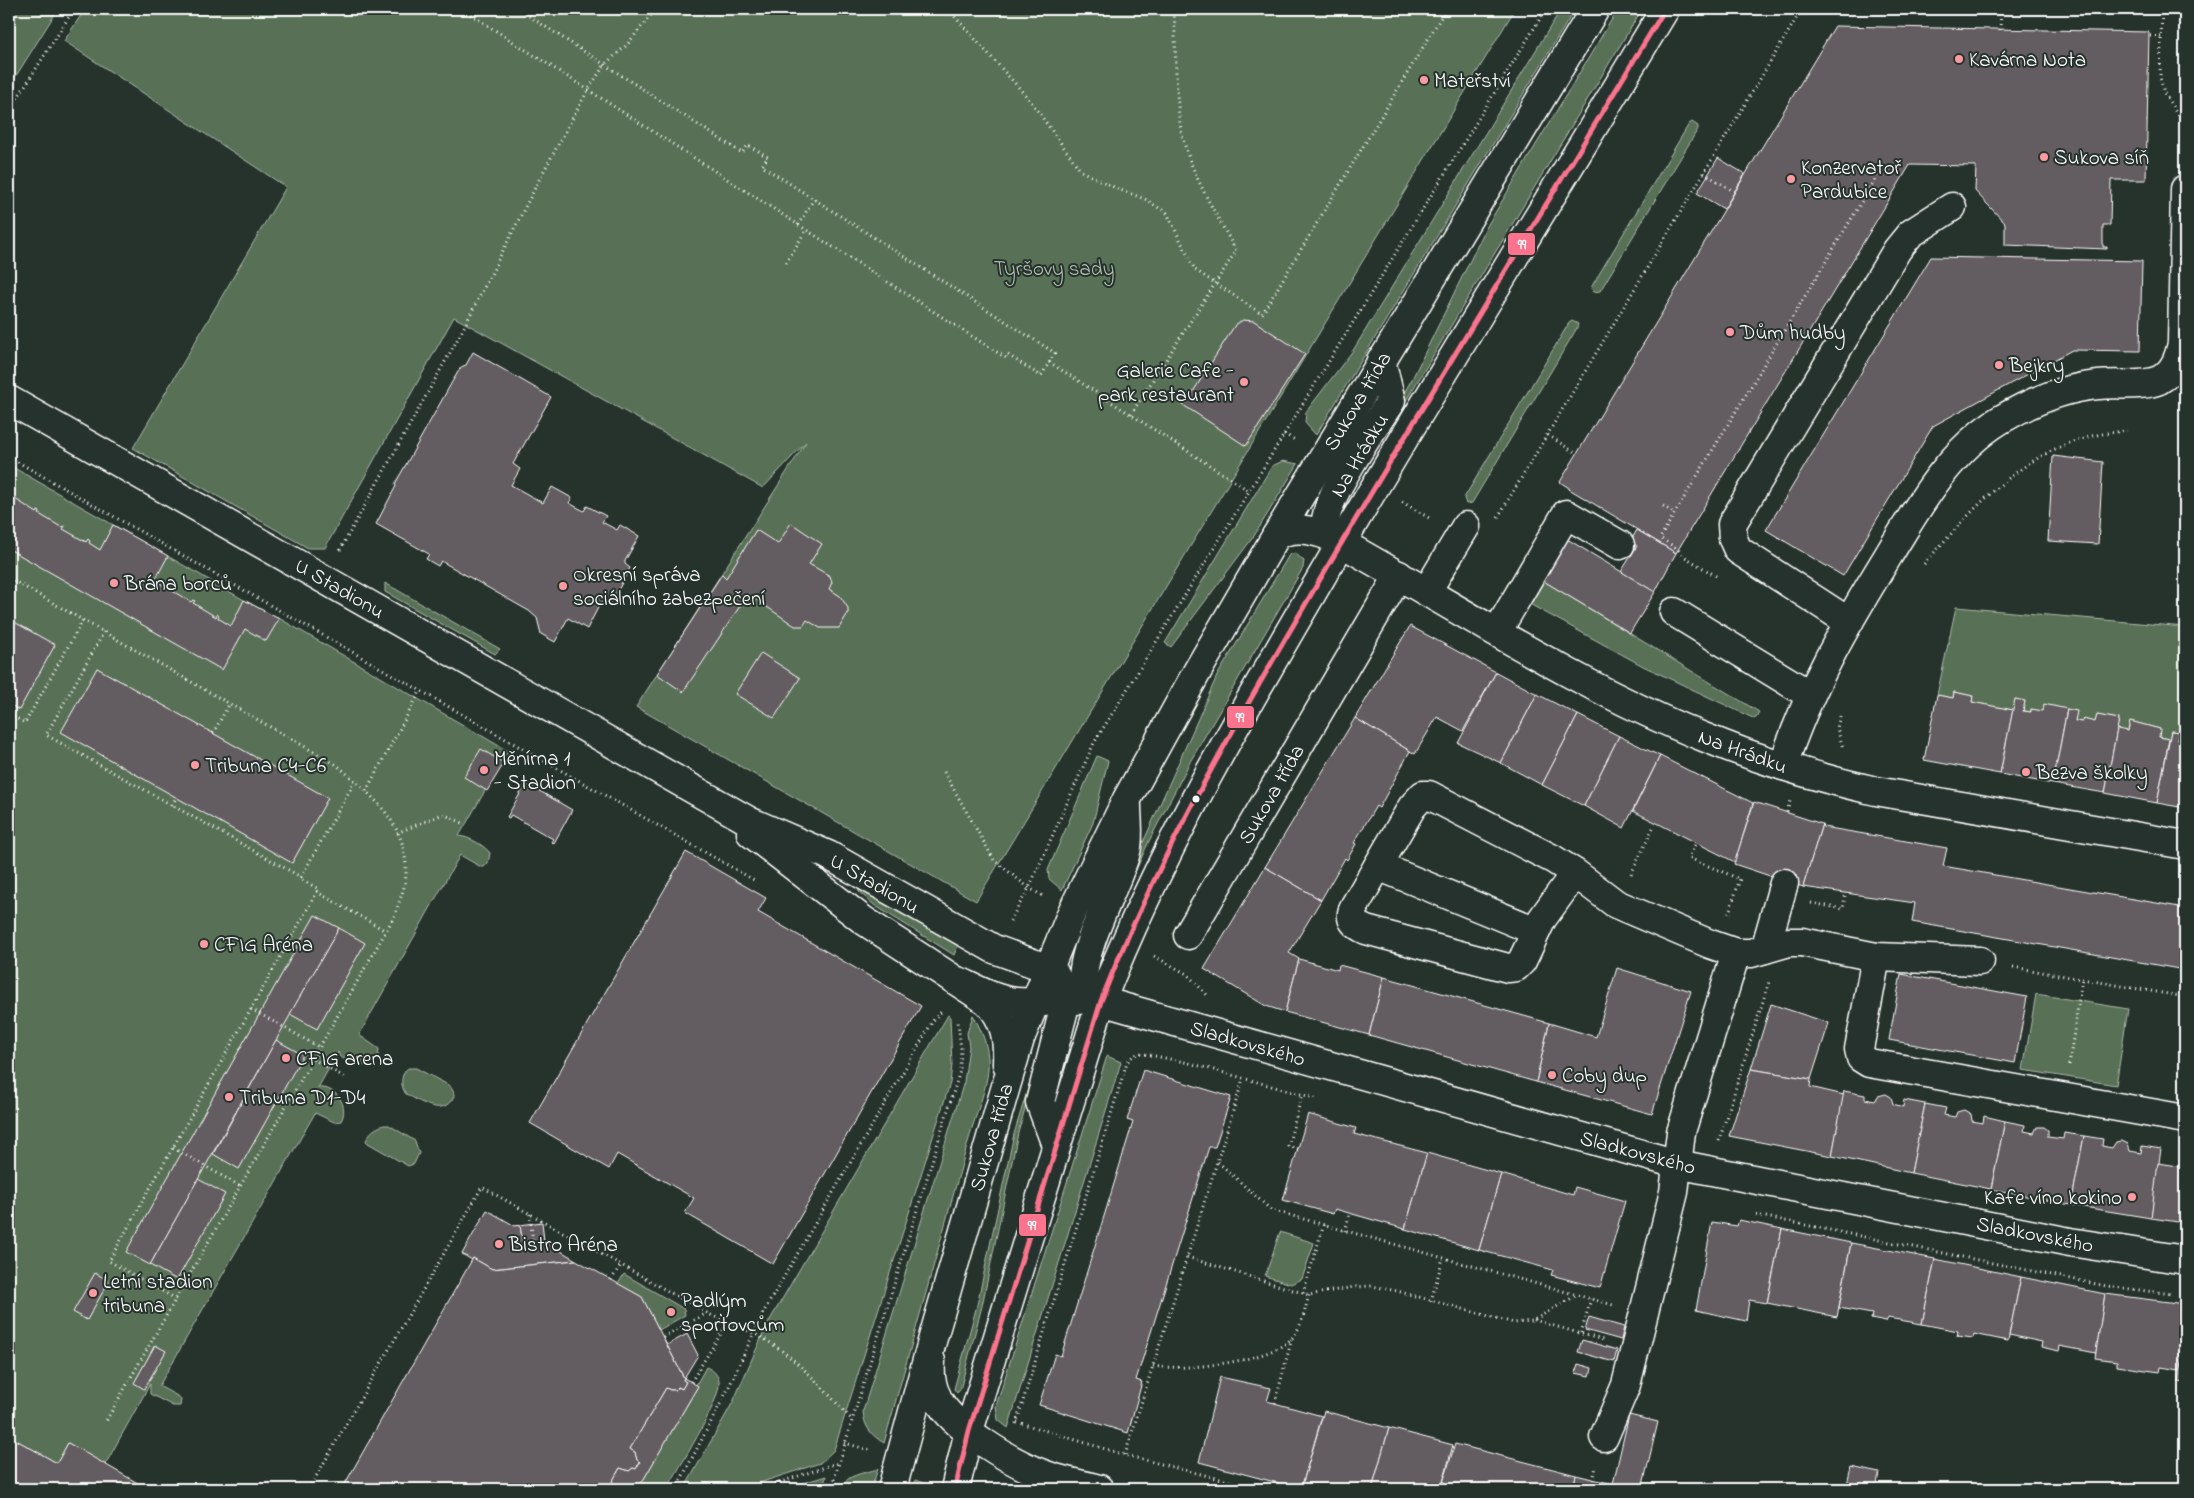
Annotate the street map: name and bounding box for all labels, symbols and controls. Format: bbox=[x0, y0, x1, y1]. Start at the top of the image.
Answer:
place label: Kavárna Nota bbox=[1969, 46, 2086, 76]
marker: Kavárna Nota bbox=[1953, 53, 1965, 65]
place label: Mateřství bbox=[1434, 67, 1511, 97]
marker: Mateřství bbox=[1418, 74, 1430, 86]
place label: Sukova síň bbox=[2054, 144, 2149, 174]
marker: Sukova síň bbox=[2038, 151, 2050, 163]
place label: Konzervatoř Pardubice bbox=[1801, 154, 1902, 208]
marker: Konzervatoř Pardubice bbox=[1785, 173, 1797, 185]
line badge: 99 bbox=[1507, 232, 1536, 256]
text: 99 bbox=[1517, 235, 1527, 256]
park label: Tyršovy sady bbox=[994, 255, 1114, 287]
place label: Dům hudby bbox=[1739, 319, 1845, 351]
marker: Dům hudby bbox=[1724, 326, 1736, 338]
street label: Sukova třída bbox=[1317, 347, 1400, 457]
place label: Bejkry bbox=[2008, 352, 2064, 384]
place label: Galerie Cafe - park restaurant bbox=[1098, 357, 1234, 411]
marker: Bejkry bbox=[1993, 359, 2005, 371]
marker: Galerie Cafe - park restaurant bbox=[1238, 376, 1250, 388]
street label: Na Hrádku bbox=[1324, 408, 1398, 504]
street label: U Stadionu bbox=[289, 552, 389, 628]
place label: Okresní správa sociálního zabezpečení bbox=[573, 561, 765, 615]
place label: Brána borců bbox=[123, 570, 232, 600]
marker: Brána borců bbox=[108, 577, 120, 589]
marker: Okresní správa sociálního zabezpečení bbox=[557, 580, 569, 592]
line badge: 99 bbox=[1226, 705, 1255, 729]
text: 99 bbox=[1235, 708, 1245, 729]
street label: Na Hrádku bbox=[1693, 723, 1791, 783]
street label: Sukova třída bbox=[1232, 740, 1313, 850]
place label: Měnírna 1 - Stadion bbox=[494, 745, 576, 799]
place label: Tribuna C4-C6 bbox=[205, 752, 326, 782]
marker: Tribuna C4-C6 bbox=[189, 759, 201, 771]
place label: Bezva školky bbox=[2035, 759, 2148, 791]
marker: Měnírna 1 - Stadion bbox=[478, 764, 490, 776]
marker: Bezva školky bbox=[2020, 766, 2032, 778]
unlabelled marker bbox=[1191, 794, 1201, 804]
street label: U Stadionu bbox=[824, 847, 924, 923]
place label: CFIG Aréna bbox=[214, 931, 313, 961]
marker: CFIG Aréna bbox=[198, 938, 210, 950]
street label: Sladkovského bbox=[1186, 1014, 1309, 1076]
place label: CFIG arena bbox=[296, 1045, 393, 1075]
marker: CFIG arena bbox=[280, 1052, 292, 1064]
place label: Coby dup bbox=[1562, 1062, 1647, 1094]
marker: Coby dup bbox=[1546, 1069, 1558, 1081]
street label: Sukova třída bbox=[963, 1080, 1023, 1195]
place label: Tribuna D1-D4 bbox=[239, 1084, 366, 1114]
marker: Tribuna D1-D4 bbox=[223, 1091, 235, 1103]
street label: Sladkovského bbox=[1576, 1124, 1699, 1184]
place label: Kafe víno kokino bbox=[1984, 1184, 2122, 1214]
marker: Kafe víno kokino bbox=[2126, 1191, 2138, 1203]
street label: Sladkovského bbox=[1974, 1210, 2096, 1262]
line badge: 99 bbox=[1018, 1213, 1047, 1237]
text: 99 bbox=[1027, 1216, 1037, 1237]
place label: Bistro Aréna bbox=[508, 1231, 618, 1261]
marker: Bistro Aréna bbox=[493, 1238, 505, 1250]
place label: Letní stadion tribuna bbox=[103, 1268, 213, 1322]
marker: Letní stadion tribuna bbox=[87, 1287, 99, 1299]
place label: Padlým sportovcům bbox=[681, 1287, 784, 1341]
marker: Padlým sportovcům bbox=[665, 1306, 677, 1318]

